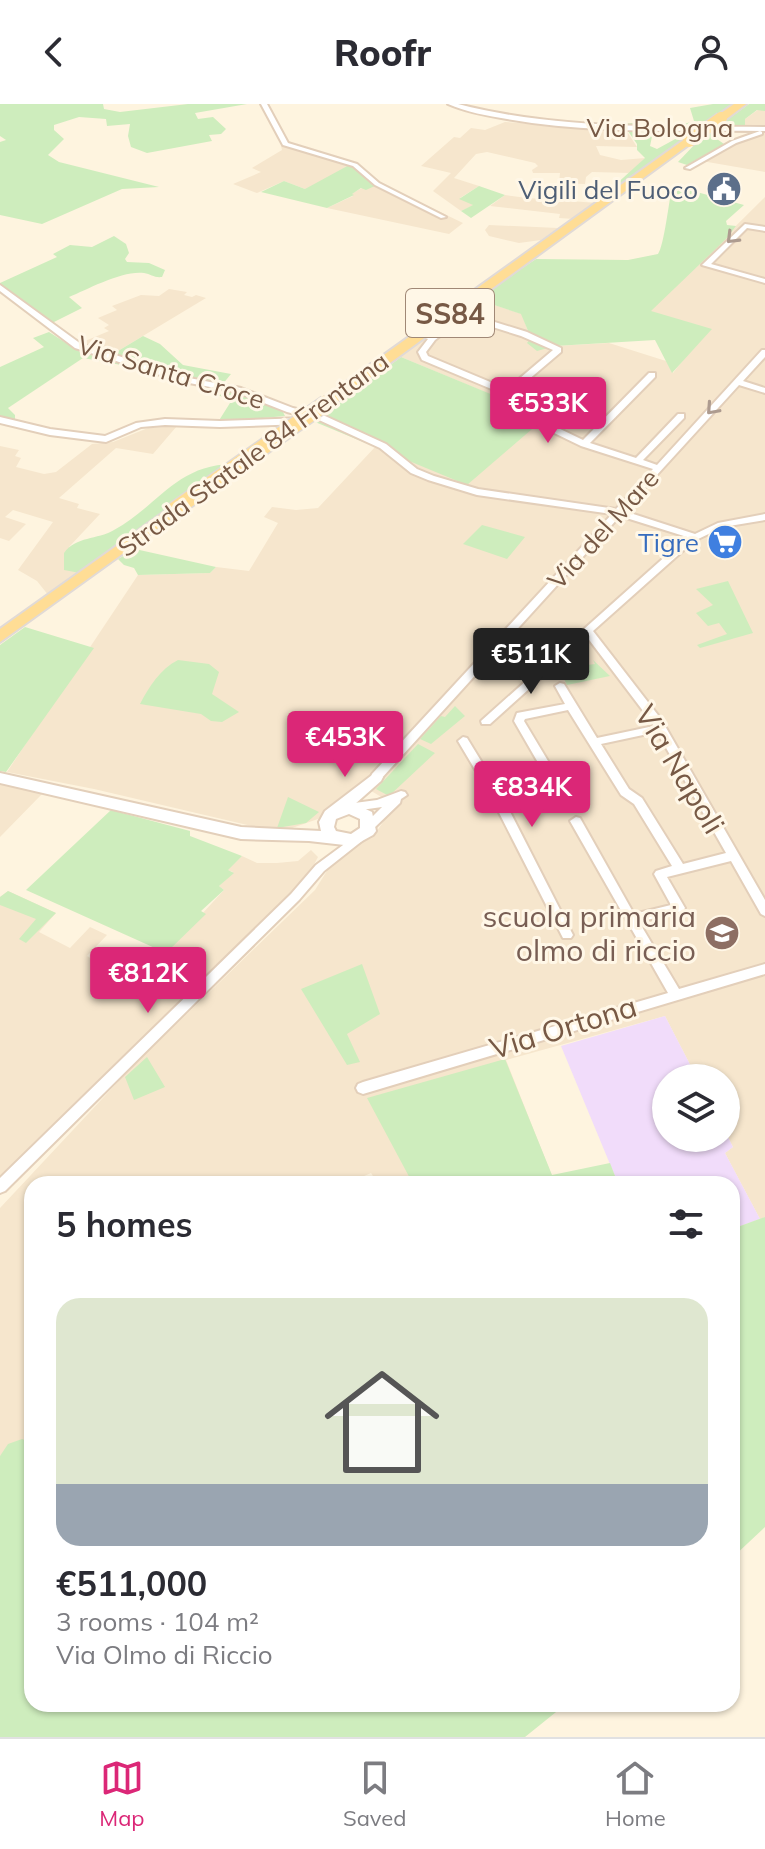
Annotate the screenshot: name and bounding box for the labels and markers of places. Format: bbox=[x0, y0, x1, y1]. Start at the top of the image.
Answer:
public building icon: Vigili del Fuoco bbox=[705, 170, 743, 208]
place label: Vigili del Fuoco bbox=[518, 173, 698, 206]
pin: €533K bbox=[492, 377, 604, 445]
supermarket icon: Tigre bbox=[706, 523, 744, 561]
place label: Tigre bbox=[638, 526, 699, 559]
pin: €511K bbox=[475, 628, 587, 696]
pin: €453K bbox=[289, 711, 401, 779]
pin: €834K bbox=[476, 761, 588, 829]
place label: scuola primaria olmo di riccio bbox=[482, 897, 696, 969]
school or university icon: scuola primaria olmo di riccio bbox=[703, 914, 741, 952]
pin: €812K bbox=[92, 947, 204, 1015]

